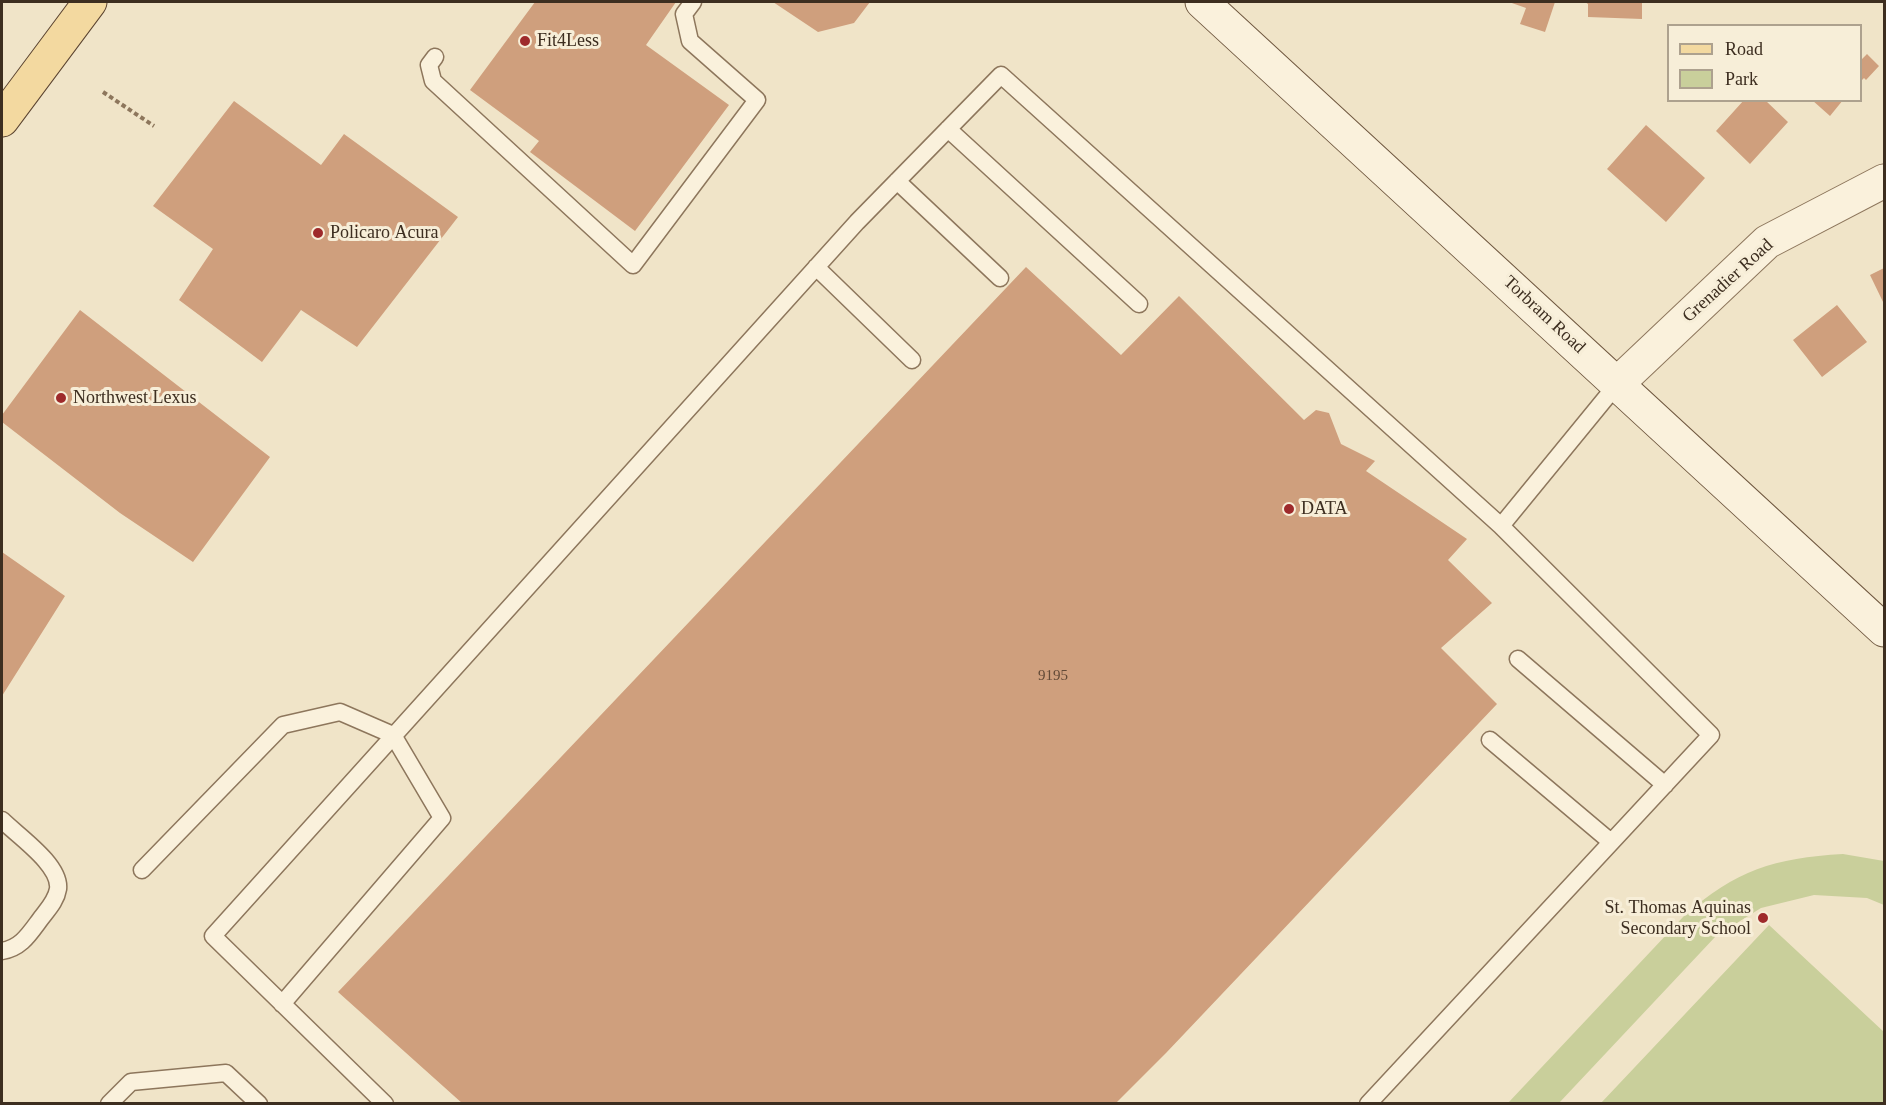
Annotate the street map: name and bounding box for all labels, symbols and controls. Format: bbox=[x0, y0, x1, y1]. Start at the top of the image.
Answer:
legend bbox=[1667, 24, 1862, 102]
place label: Fit4Less bbox=[537, 30, 599, 52]
marker: Fit4Less bbox=[518, 34, 532, 48]
text: Road bbox=[1725, 39, 1763, 59]
text: Park bbox=[1725, 69, 1758, 89]
place label: Policaro Acura bbox=[330, 222, 438, 244]
marker: Policaro Acura bbox=[311, 226, 325, 240]
street label: Grenadier Road bbox=[1678, 235, 1778, 327]
street label: Torbram Road bbox=[1499, 272, 1589, 358]
place label: Northwest Lexus bbox=[73, 387, 196, 409]
marker: Northwest Lexus bbox=[54, 391, 68, 405]
place label: DATA bbox=[1301, 498, 1348, 520]
marker: DATA bbox=[1282, 502, 1296, 516]
house number: 9195 bbox=[1038, 667, 1068, 685]
place label: St. Thomas Aquinas Secondary School bbox=[1605, 897, 1751, 940]
marker: St. Thomas Aquinas Secondary School bbox=[1756, 911, 1770, 925]

